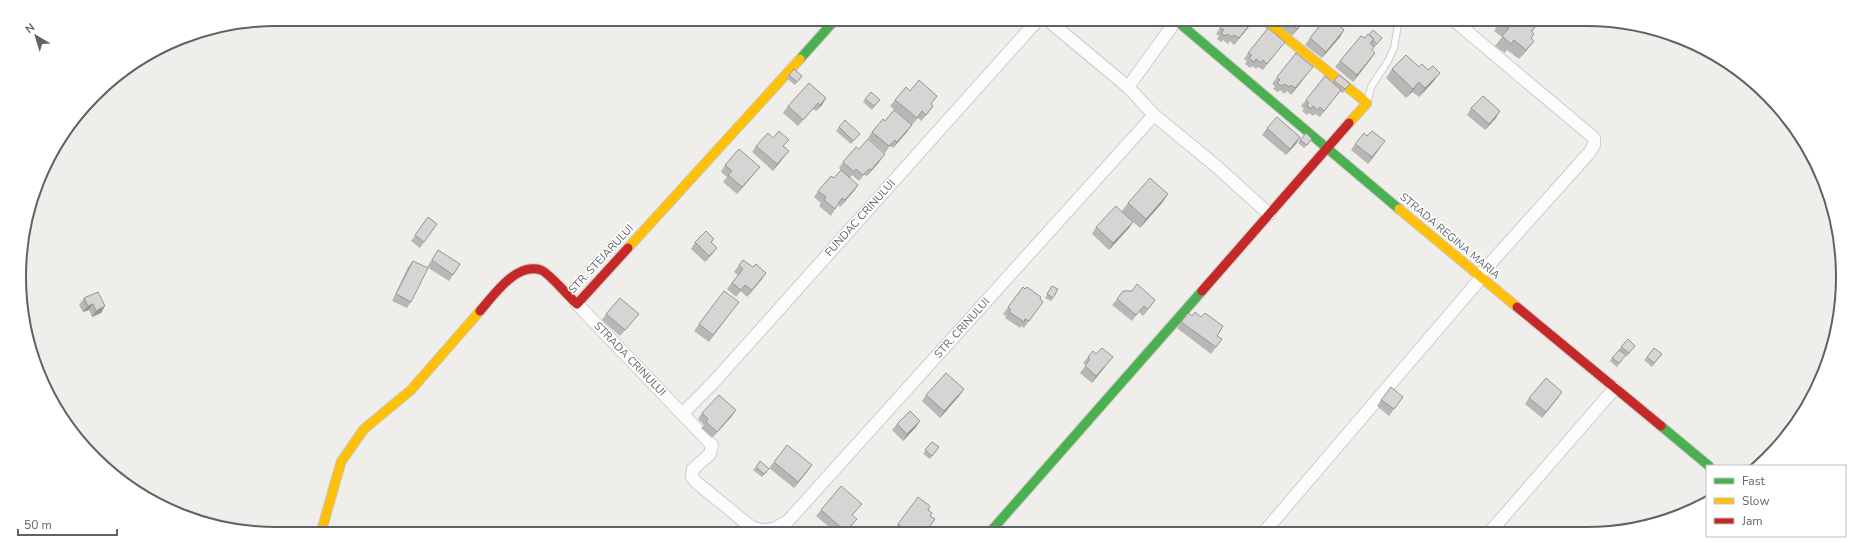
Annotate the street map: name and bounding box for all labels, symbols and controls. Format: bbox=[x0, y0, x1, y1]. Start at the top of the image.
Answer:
north arrow bbox=[16, 16, 56, 56]
text: N bbox=[22, 20, 38, 37]
street label: FUNDAC CRINULUI bbox=[821, 176, 899, 260]
street label: STRADA REGINA MARIA bbox=[1397, 190, 1503, 282]
street label: STR. STEJARULUI bbox=[565, 221, 637, 297]
street label: STR. CRINULUI bbox=[931, 295, 993, 361]
street label: STRADA CRINULUI bbox=[591, 319, 669, 399]
legend bbox=[1706, 465, 1846, 537]
text: Fast bbox=[1742, 473, 1765, 489]
text: Slow bbox=[1742, 493, 1770, 509]
scale bar bbox=[18, 511, 117, 537]
text: Jam bbox=[1741, 513, 1763, 529]
text: 50 m bbox=[24, 517, 52, 533]

